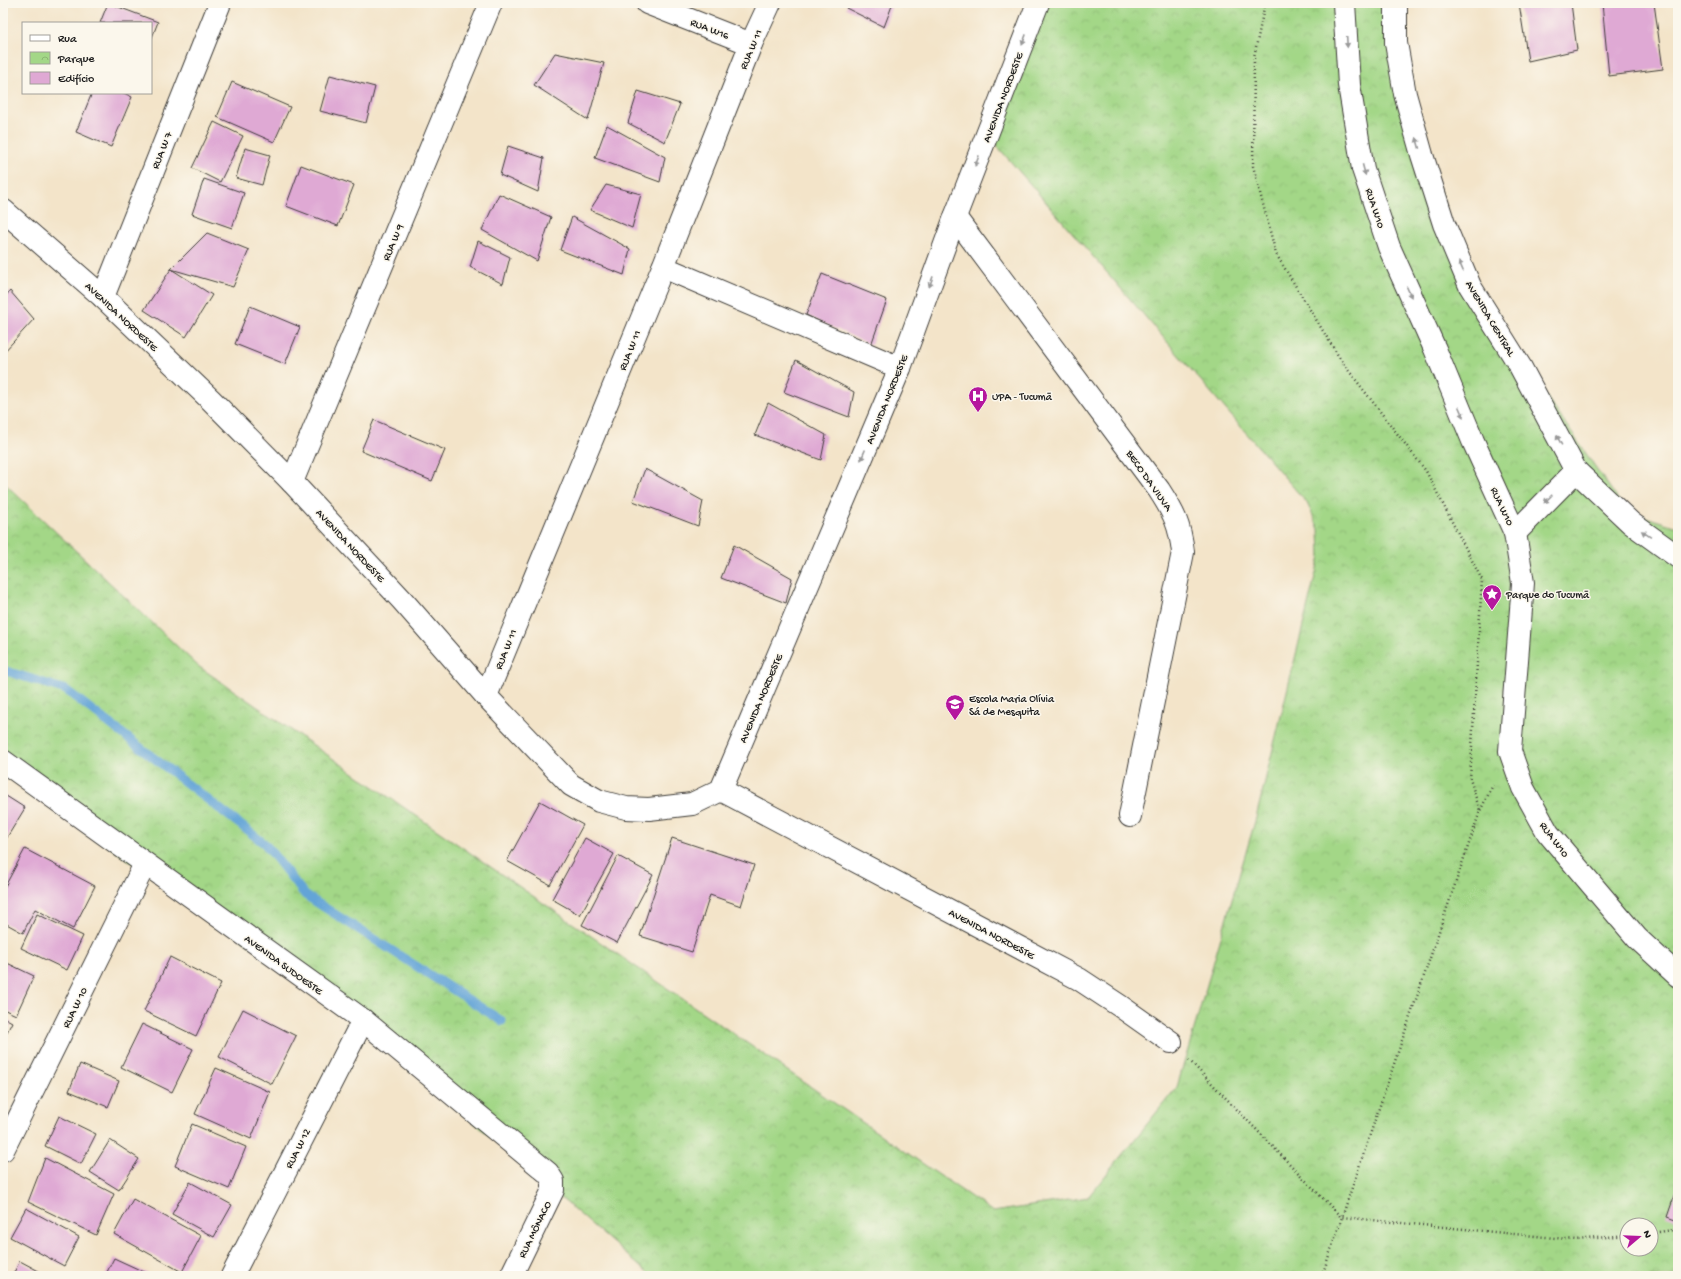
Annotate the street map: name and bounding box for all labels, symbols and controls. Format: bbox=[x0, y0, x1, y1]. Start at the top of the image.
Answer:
street label: RUA W16 bbox=[688, 17, 731, 43]
legend bbox=[22, 22, 152, 94]
street label: RUA W 11 bbox=[738, 28, 766, 71]
text: Rua bbox=[58, 33, 77, 47]
one-way arrow bbox=[1021, 34, 1027, 46]
one-way arrow bbox=[1343, 36, 1350, 48]
street label: AVENIDA NORDESTE bbox=[981, 50, 1027, 144]
text: Parque bbox=[57, 53, 95, 67]
text: Edifício bbox=[58, 73, 94, 87]
street label: RUA W 7 bbox=[150, 130, 176, 171]
one-way arrow bbox=[1415, 137, 1421, 150]
one-way arrow bbox=[974, 155, 980, 167]
one-way arrow bbox=[1362, 164, 1368, 177]
street label: RUA W10 bbox=[1362, 187, 1386, 230]
street label: RUA W 9 bbox=[381, 222, 407, 263]
one-way arrow bbox=[1458, 259, 1464, 271]
one-way arrow bbox=[928, 277, 934, 289]
street label: AVENIDA CENTRAL bbox=[1462, 279, 1517, 360]
street label: AVENIDA NORDESTE bbox=[82, 281, 160, 355]
one-way arrow bbox=[1406, 287, 1412, 298]
street label: RUA W 11 bbox=[617, 329, 644, 372]
street label: AVENIDA NORDESTE bbox=[864, 352, 912, 446]
hospital icon: UPA - Tucumã bbox=[967, 385, 989, 413]
place label: UPA - Tucumã bbox=[992, 392, 1053, 404]
one-way arrow bbox=[1458, 406, 1464, 418]
one-way arrow bbox=[1556, 434, 1562, 446]
street label: BECO DA VIUVA bbox=[1122, 448, 1174, 514]
one-way arrow bbox=[860, 450, 866, 461]
street label: RUA W10 bbox=[1487, 486, 1515, 528]
one-way arrow bbox=[1544, 494, 1553, 504]
street label: AVENIDA NORDESTE bbox=[313, 507, 387, 586]
one-way arrow bbox=[1641, 530, 1652, 538]
place icon: Parque do Tucumã bbox=[1481, 583, 1503, 611]
place label: Parque do Tucumã bbox=[1505, 590, 1590, 602]
street label: RUA W 11 bbox=[493, 628, 520, 671]
street label: AVENIDA NORDESTE bbox=[738, 652, 786, 745]
school or university icon: Escola Maria Olívia Sá de Mesquita bbox=[944, 693, 966, 721]
place label: Escola Maria Olívia Sá de Mesquita bbox=[969, 694, 1055, 719]
street label: RUA W10 bbox=[1536, 820, 1571, 860]
street label: AVENIDA NORDESTE bbox=[946, 907, 1037, 963]
street label: AVENIDA SUDOESTE bbox=[241, 933, 325, 999]
street label: RUA W 10 bbox=[61, 986, 91, 1030]
street label: RUA W 12 bbox=[284, 1126, 314, 1171]
street label: RUA MÔNACO bbox=[516, 1199, 555, 1260]
north arrow bbox=[1619, 1217, 1659, 1257]
text: N bbox=[1640, 1229, 1653, 1240]

